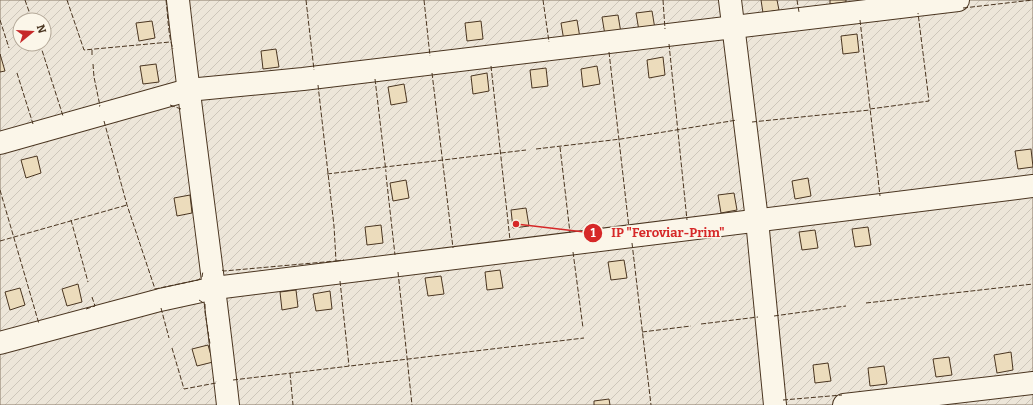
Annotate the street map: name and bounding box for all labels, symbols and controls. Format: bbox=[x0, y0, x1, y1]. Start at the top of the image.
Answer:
north arrow bbox=[12, 12, 52, 52]
text: N bbox=[34, 23, 49, 36]
callout: IP "Feroviar-Prim" bbox=[583, 220, 733, 245]
text: IP "Feroviar-Prim" bbox=[611, 225, 725, 240]
text: 1 bbox=[590, 226, 596, 240]

